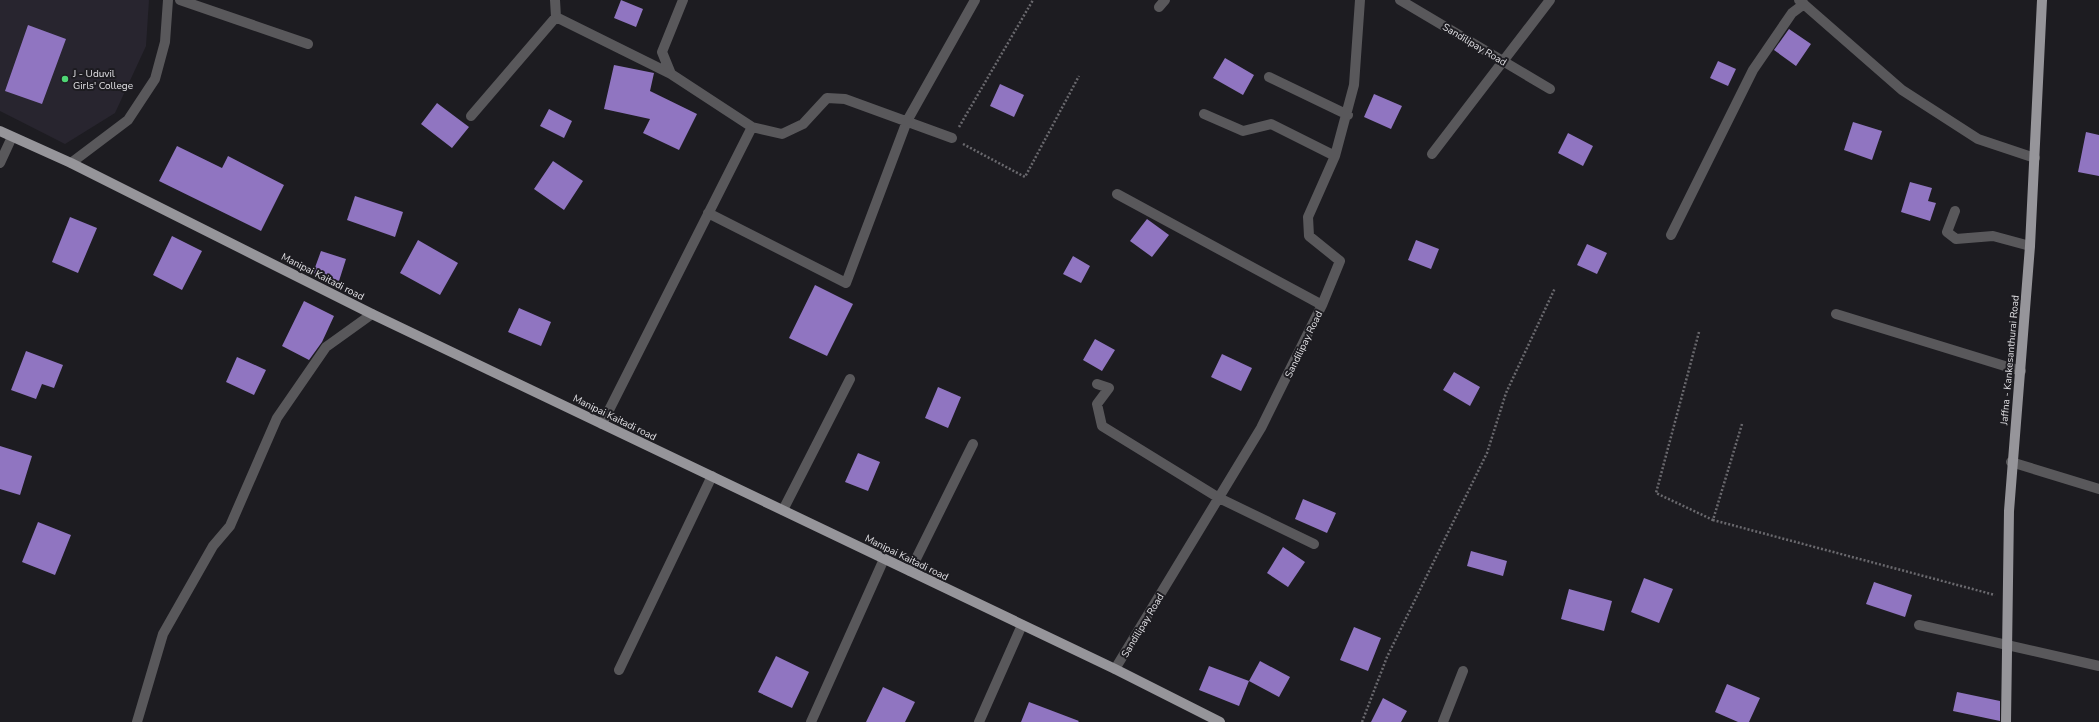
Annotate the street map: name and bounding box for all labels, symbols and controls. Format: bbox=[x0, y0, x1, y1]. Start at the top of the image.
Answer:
street label: Sandilipay Road bbox=[1440, 20, 1509, 70]
place label: J - Uduvil Girls' College bbox=[72, 67, 133, 93]
marker: J - Uduvil Girls' College bbox=[60, 74, 70, 84]
street label: Manipai Kaitadi road bbox=[279, 250, 367, 304]
street label: Jaffna - Kankesanthurai Road bbox=[1997, 294, 2023, 427]
street label: Sandilipay Road bbox=[1282, 309, 1326, 380]
street label: Manipai Kaitadi road bbox=[570, 392, 659, 444]
street label: Manipai Kaitadi road bbox=[862, 532, 951, 584]
street label: Sandilipay Road bbox=[1118, 591, 1168, 660]

